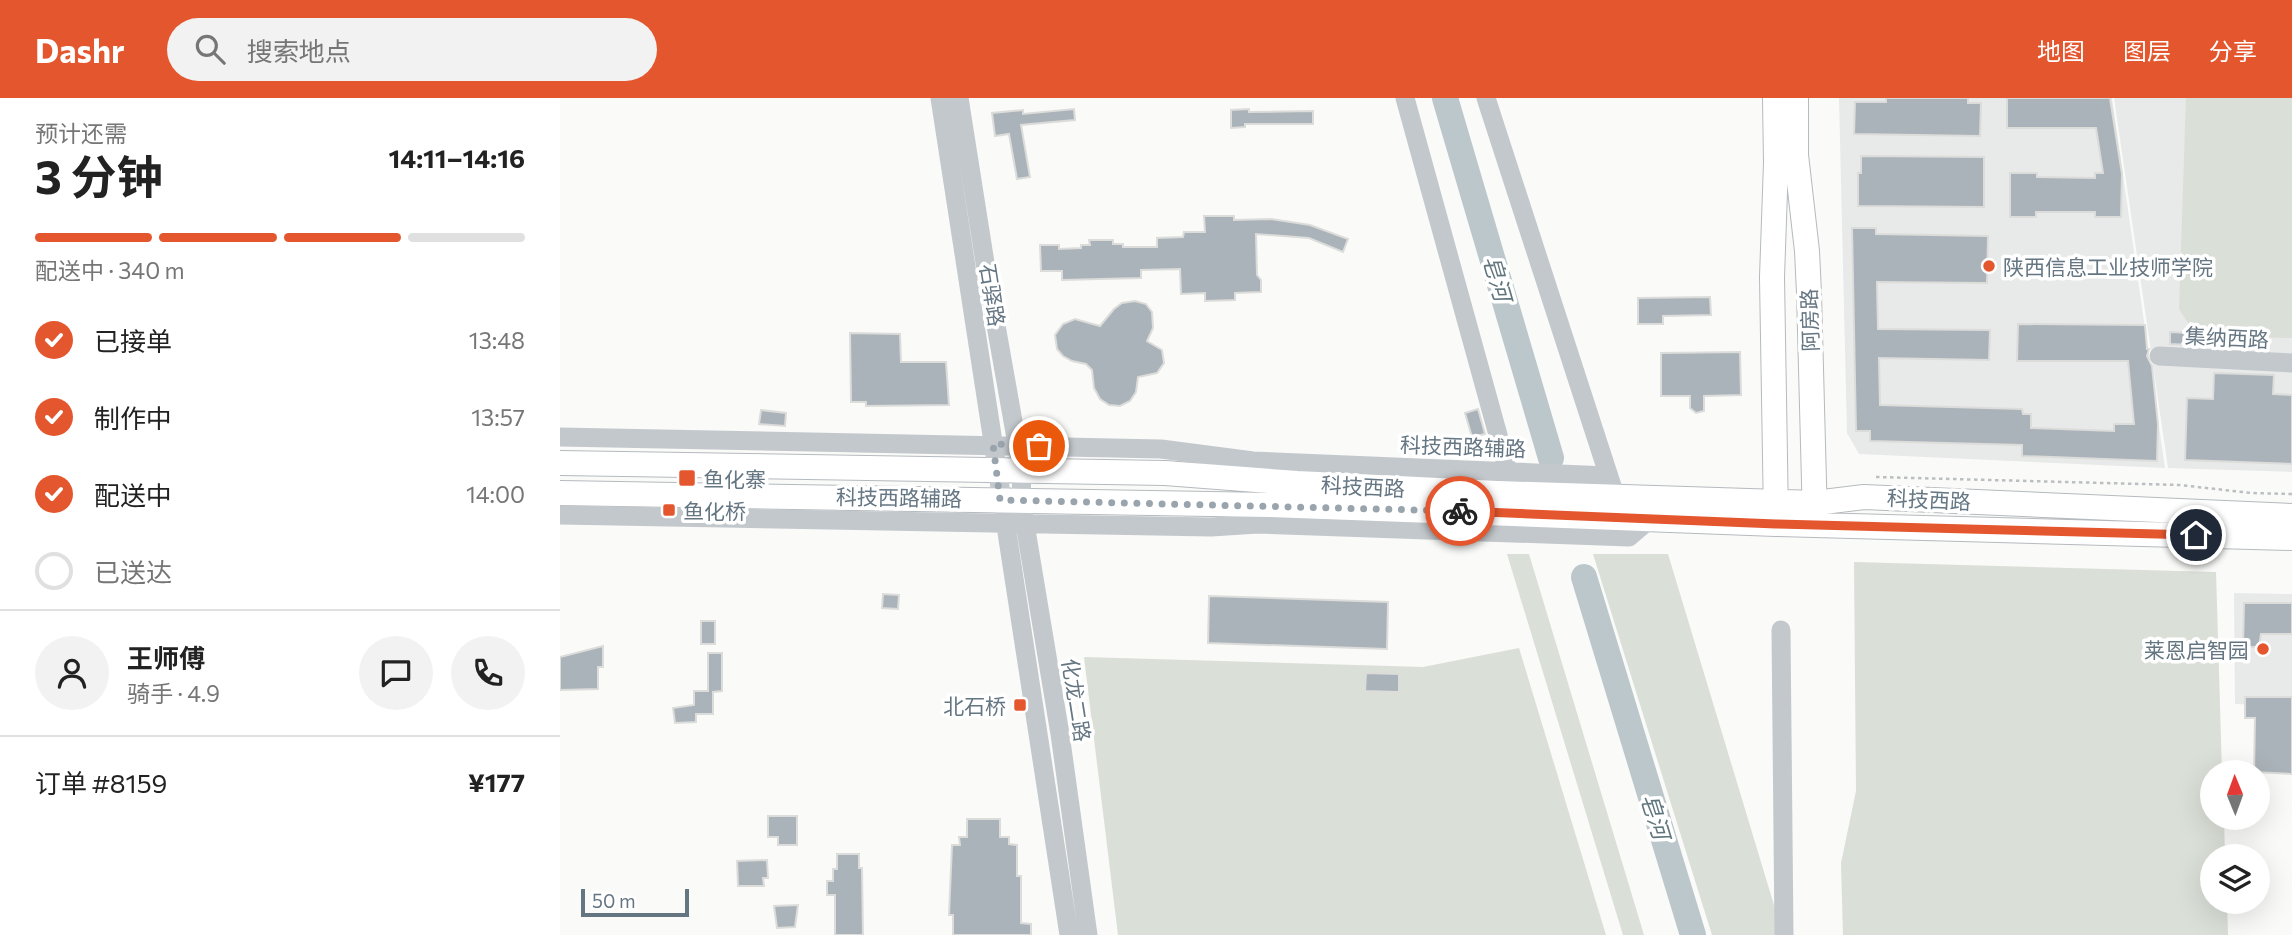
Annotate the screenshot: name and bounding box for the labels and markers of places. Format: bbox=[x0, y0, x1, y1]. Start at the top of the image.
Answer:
place label: 陕西信息工业技师学院 bbox=[2003, 254, 2213, 279]
marker: 陕西信息工业技师学院 bbox=[1981, 258, 1997, 274]
pin bbox=[1009, 416, 1069, 476]
place label: 鱼化寨 bbox=[703, 466, 766, 491]
marker: 鱼化寨 bbox=[677, 468, 697, 488]
place label: 鱼化桥 bbox=[683, 498, 746, 523]
marker: 鱼化桥 bbox=[661, 502, 677, 518]
pin bbox=[2166, 505, 2226, 565]
place label: 莱恩启智园 bbox=[2144, 637, 2249, 662]
marker: 莱恩启智园 bbox=[2255, 641, 2271, 657]
place label: 北石桥 bbox=[943, 693, 1006, 718]
marker: 北石桥 bbox=[1012, 697, 1028, 713]

